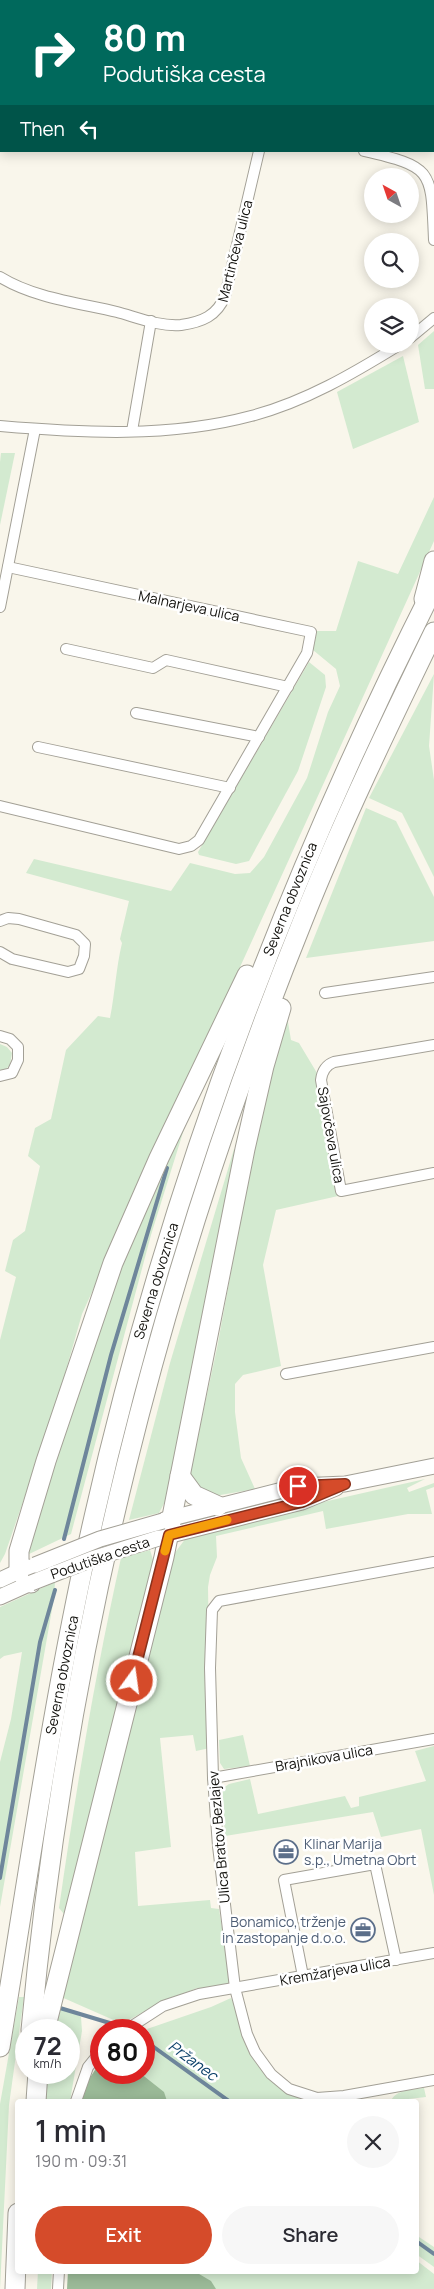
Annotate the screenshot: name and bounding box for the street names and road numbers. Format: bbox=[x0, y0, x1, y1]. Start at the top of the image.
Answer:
street label: Martinčeva ulica bbox=[213, 198, 256, 304]
street label: Malnarjeva ulica bbox=[137, 586, 241, 626]
street label: Severna obvoznica bbox=[258, 839, 321, 959]
street label: Sajovčeva ulica bbox=[314, 1085, 349, 1185]
street label: Severna obvoznica bbox=[129, 1220, 182, 1342]
street label: Podutiška cesta bbox=[48, 1532, 152, 1583]
street label: Severna obvoznica bbox=[41, 1614, 82, 1736]
street label: Brajnikova ulica bbox=[274, 1740, 374, 1775]
street label: Ulica Bratov Bezlajev bbox=[203, 1770, 234, 1904]
street label: Kremžarjeva ulica bbox=[278, 1951, 392, 1990]

